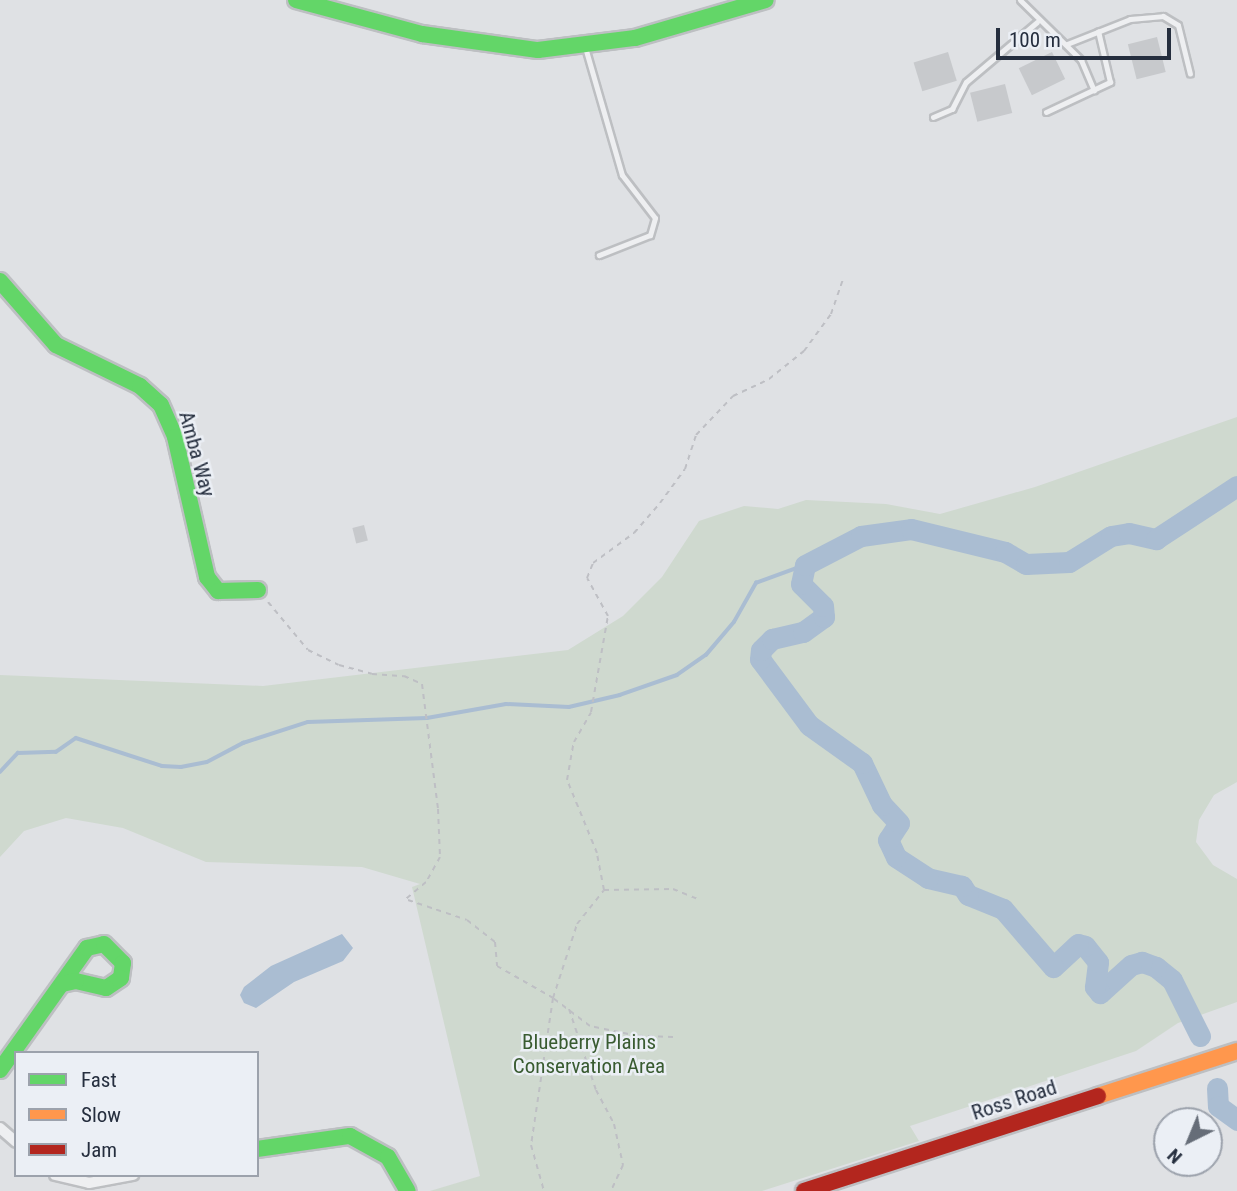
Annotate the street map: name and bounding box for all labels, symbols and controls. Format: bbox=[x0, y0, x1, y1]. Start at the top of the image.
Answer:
scale bar bbox=[999, 14, 1174, 58]
text: 100 m bbox=[1009, 28, 1061, 52]
street label: Amba Way bbox=[174, 408, 220, 500]
park label: Blueberry Plains Conservation Area bbox=[513, 1029, 665, 1079]
legend bbox=[14, 1051, 259, 1177]
text: Fast bbox=[81, 1068, 117, 1092]
street label: Ross Road bbox=[968, 1074, 1060, 1126]
text: Slow bbox=[81, 1103, 121, 1127]
north arrow bbox=[1153, 1107, 1223, 1177]
text: Jam bbox=[81, 1138, 117, 1162]
text: N bbox=[1163, 1144, 1187, 1169]

